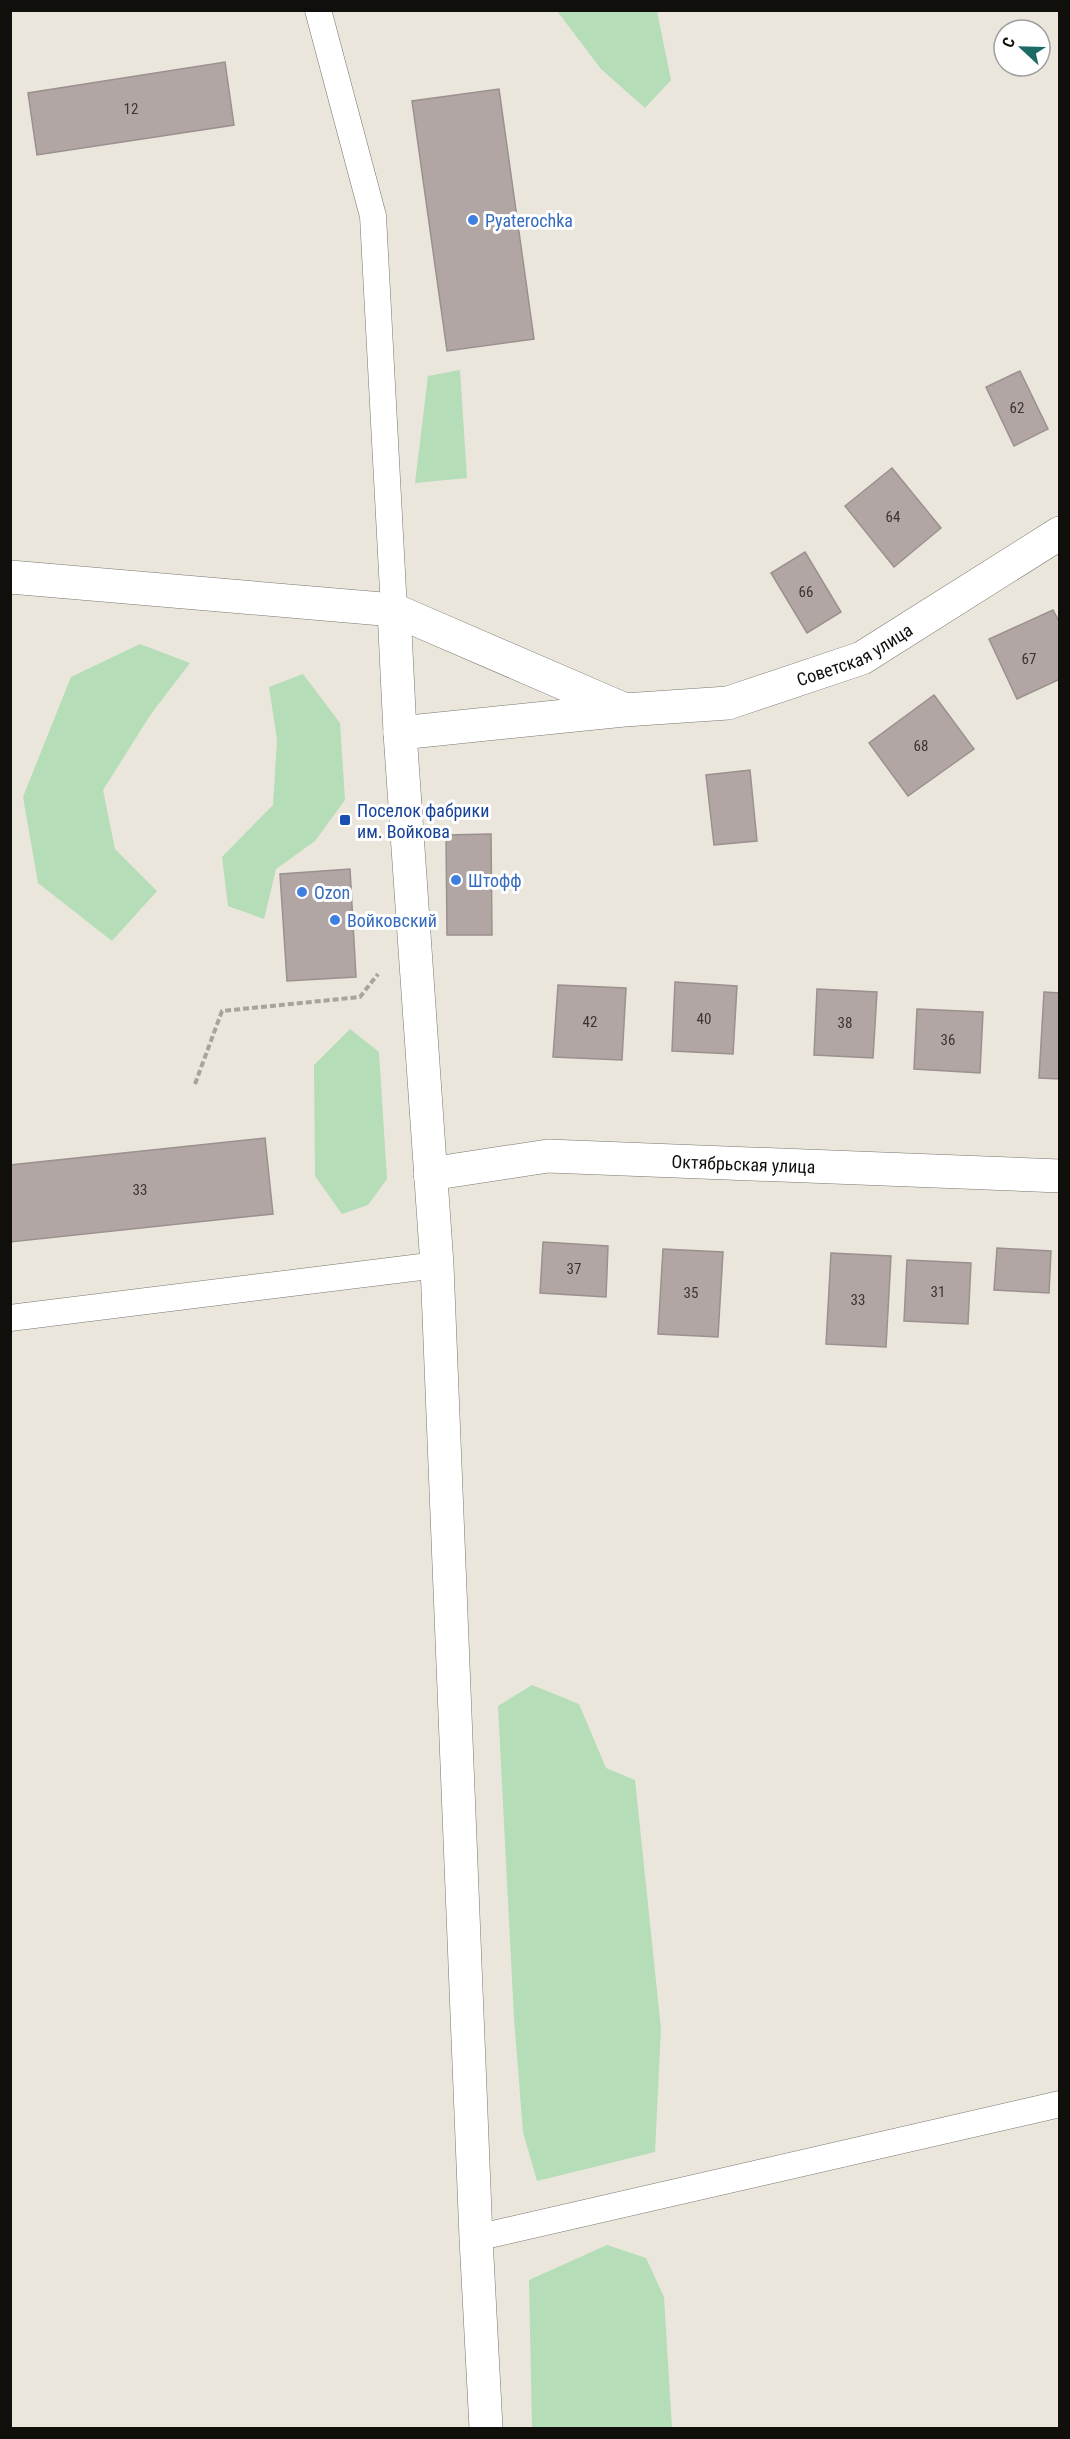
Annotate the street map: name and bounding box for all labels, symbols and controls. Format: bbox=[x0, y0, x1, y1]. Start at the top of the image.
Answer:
north arrow bbox=[992, 18, 1052, 78]
text: С bbox=[998, 35, 1019, 50]
house number: 12 bbox=[124, 100, 138, 118]
place label: Pyaterochka bbox=[485, 210, 573, 231]
marker: Pyaterochka bbox=[466, 213, 480, 227]
house number: 62 bbox=[1010, 399, 1024, 417]
house number: 64 bbox=[886, 508, 900, 526]
house number: 66 bbox=[799, 583, 813, 601]
street label: Советская улица bbox=[794, 619, 916, 690]
house number: 67 bbox=[1022, 650, 1036, 668]
house number: 68 bbox=[914, 737, 928, 755]
place label: Поселок фабрики им. Войкова bbox=[357, 800, 489, 842]
marker: Поселок фабрики им. Войкова bbox=[338, 813, 352, 827]
place label: Штофф bbox=[468, 870, 522, 891]
marker: Штофф bbox=[449, 873, 463, 887]
place label: Ozon bbox=[314, 882, 350, 903]
marker: Ozon bbox=[295, 885, 309, 899]
place label: Войковский bbox=[347, 910, 437, 931]
marker: Войковский bbox=[328, 913, 342, 927]
house number: 40 bbox=[697, 1010, 711, 1028]
house number: 42 bbox=[583, 1013, 597, 1031]
house number: 38 bbox=[838, 1014, 852, 1032]
house number: 36 bbox=[941, 1031, 955, 1049]
street label: Октябрьская улица bbox=[671, 1150, 816, 1177]
house number: 33 bbox=[133, 1181, 147, 1199]
house number: 37 bbox=[567, 1260, 581, 1278]
house number: 31 bbox=[931, 1283, 945, 1301]
house number: 35 bbox=[684, 1284, 698, 1302]
house number: 33 bbox=[851, 1291, 865, 1309]

